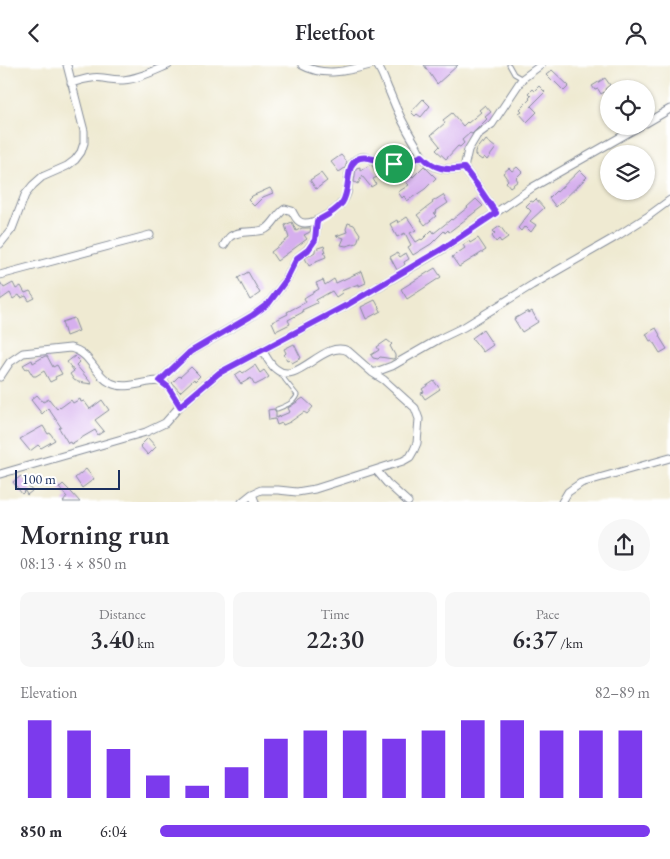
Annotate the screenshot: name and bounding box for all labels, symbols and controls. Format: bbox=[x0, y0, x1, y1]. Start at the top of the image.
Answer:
text: Fleetfoot bbox=[295, 18, 375, 47]
icon: back bbox=[20, 19, 48, 47]
icon: person bbox=[622, 19, 650, 47]
map controls bbox=[600, 80, 655, 200]
button: locate bbox=[600, 80, 655, 135]
pin bbox=[373, 143, 415, 185]
button: layers bbox=[600, 145, 655, 200]
icon: arrive bbox=[380, 150, 408, 178]
scale bar bbox=[15, 467, 120, 490]
text: 100 m bbox=[22, 470, 56, 488]
text: Morning run bbox=[20, 516, 170, 552]
button: share bbox=[598, 519, 650, 571]
text: 08:13 · 4 × 850 m bbox=[20, 553, 127, 574]
text: Distance bbox=[99, 605, 146, 623]
text: Time bbox=[320, 605, 350, 623]
text: Pace bbox=[536, 605, 559, 623]
text: 3.40 bbox=[90, 623, 134, 655]
text: 22:30 bbox=[306, 623, 364, 655]
text: 6:37 bbox=[512, 623, 557, 655]
text: km bbox=[134, 634, 155, 652]
text: /km bbox=[557, 634, 583, 652]
text: Elevation bbox=[20, 682, 78, 703]
text: 82–89 m bbox=[595, 682, 650, 703]
text: 850 m bbox=[20, 821, 62, 842]
text: 6:04 bbox=[100, 821, 127, 842]

